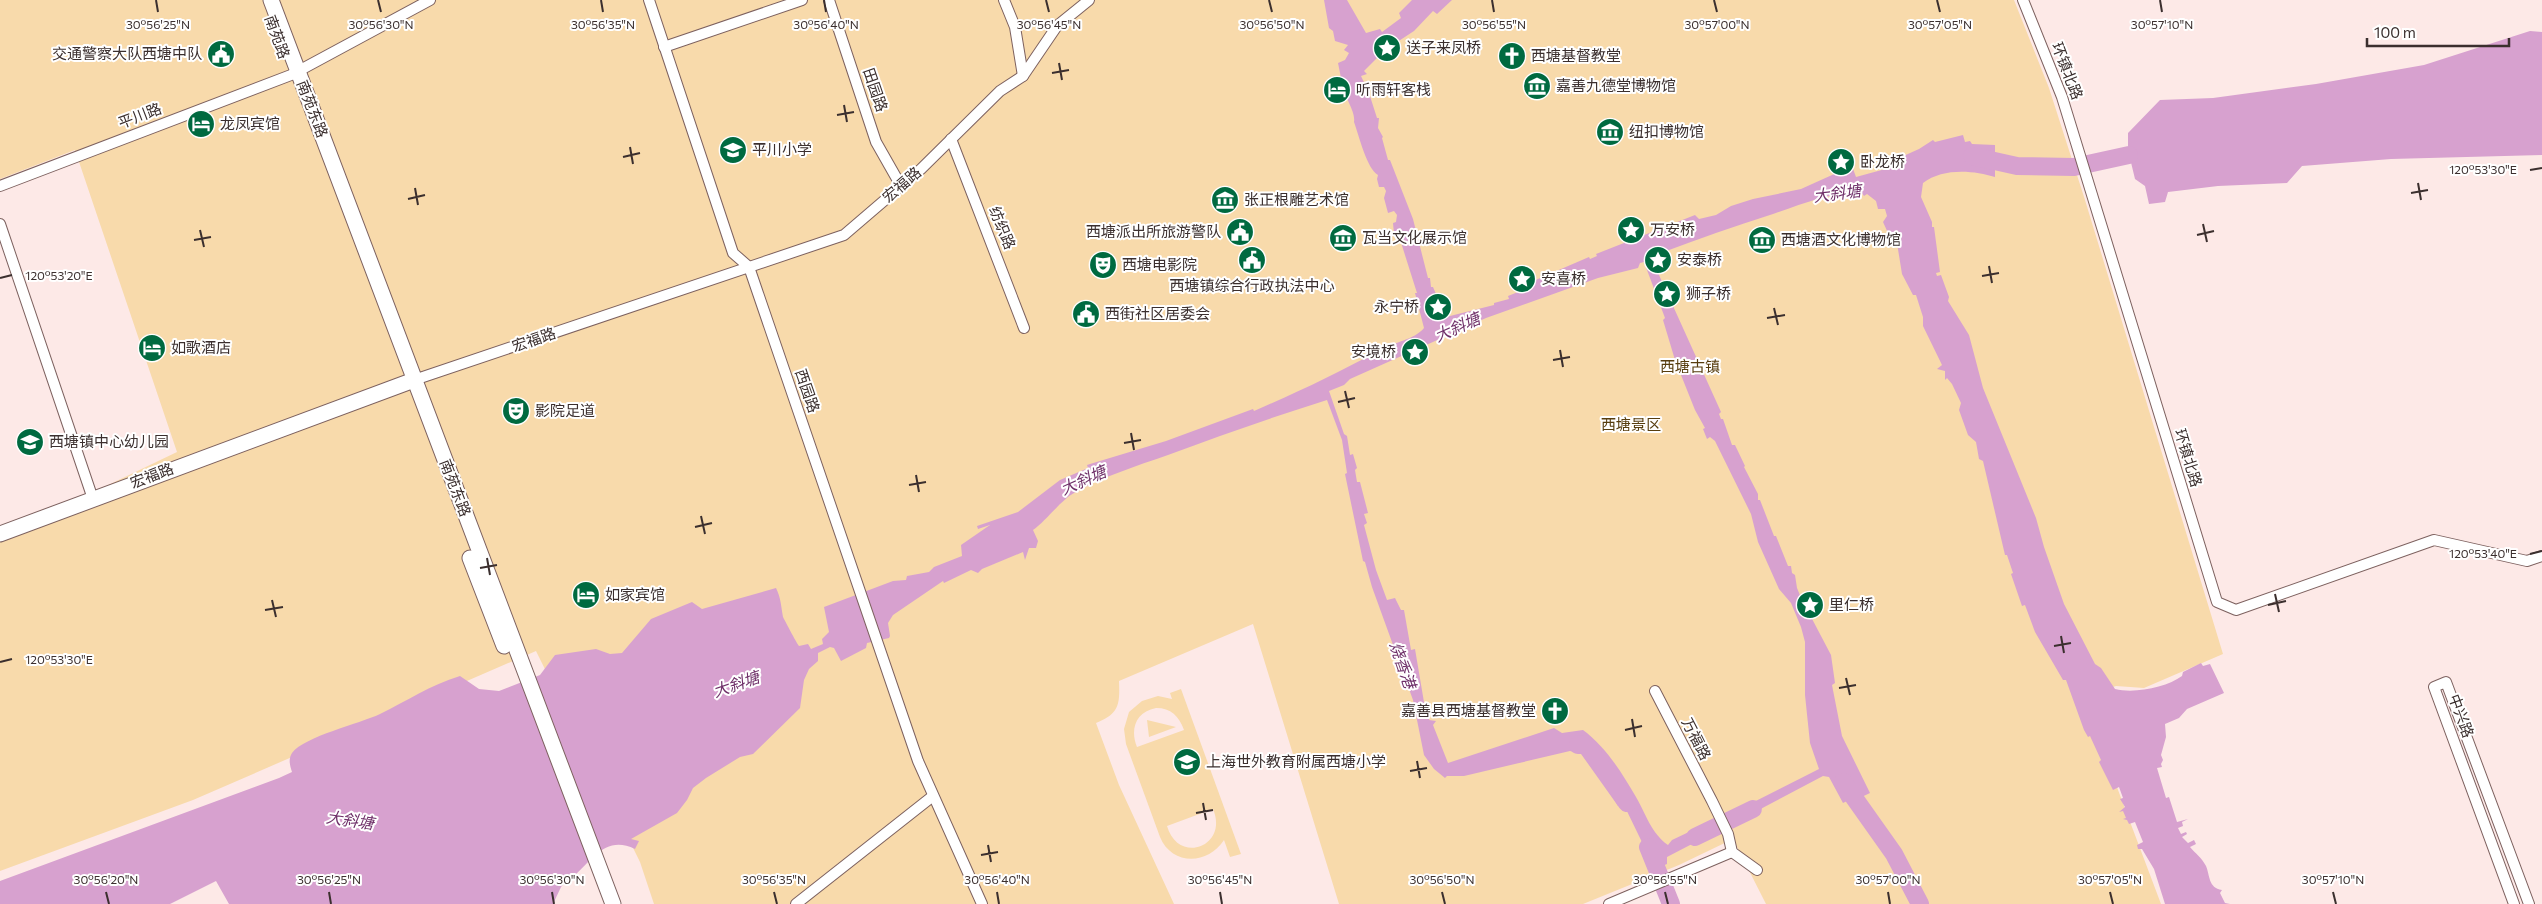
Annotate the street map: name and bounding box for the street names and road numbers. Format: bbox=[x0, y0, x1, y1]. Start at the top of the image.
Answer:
street label: 南苑路 bbox=[262, 12, 294, 61]
street label: 环镇北路 bbox=[2049, 39, 2087, 102]
street label: 田园路 bbox=[860, 65, 892, 114]
street label: 南苑东路 bbox=[294, 77, 332, 140]
street label: 平川路 bbox=[115, 99, 164, 132]
street label: 宏福路 bbox=[878, 163, 924, 206]
street label: 纺织路 bbox=[986, 203, 1020, 252]
street label: 宏福路 bbox=[509, 323, 558, 355]
street label: 西园路 bbox=[792, 366, 824, 415]
street label: 环镇北路 bbox=[2172, 426, 2206, 489]
street label: 南苑东路 bbox=[437, 456, 475, 519]
street label: 宏福路 bbox=[127, 459, 176, 492]
street label: 中兴路 bbox=[2446, 691, 2478, 740]
street label: 万福路 bbox=[1679, 714, 1715, 763]

